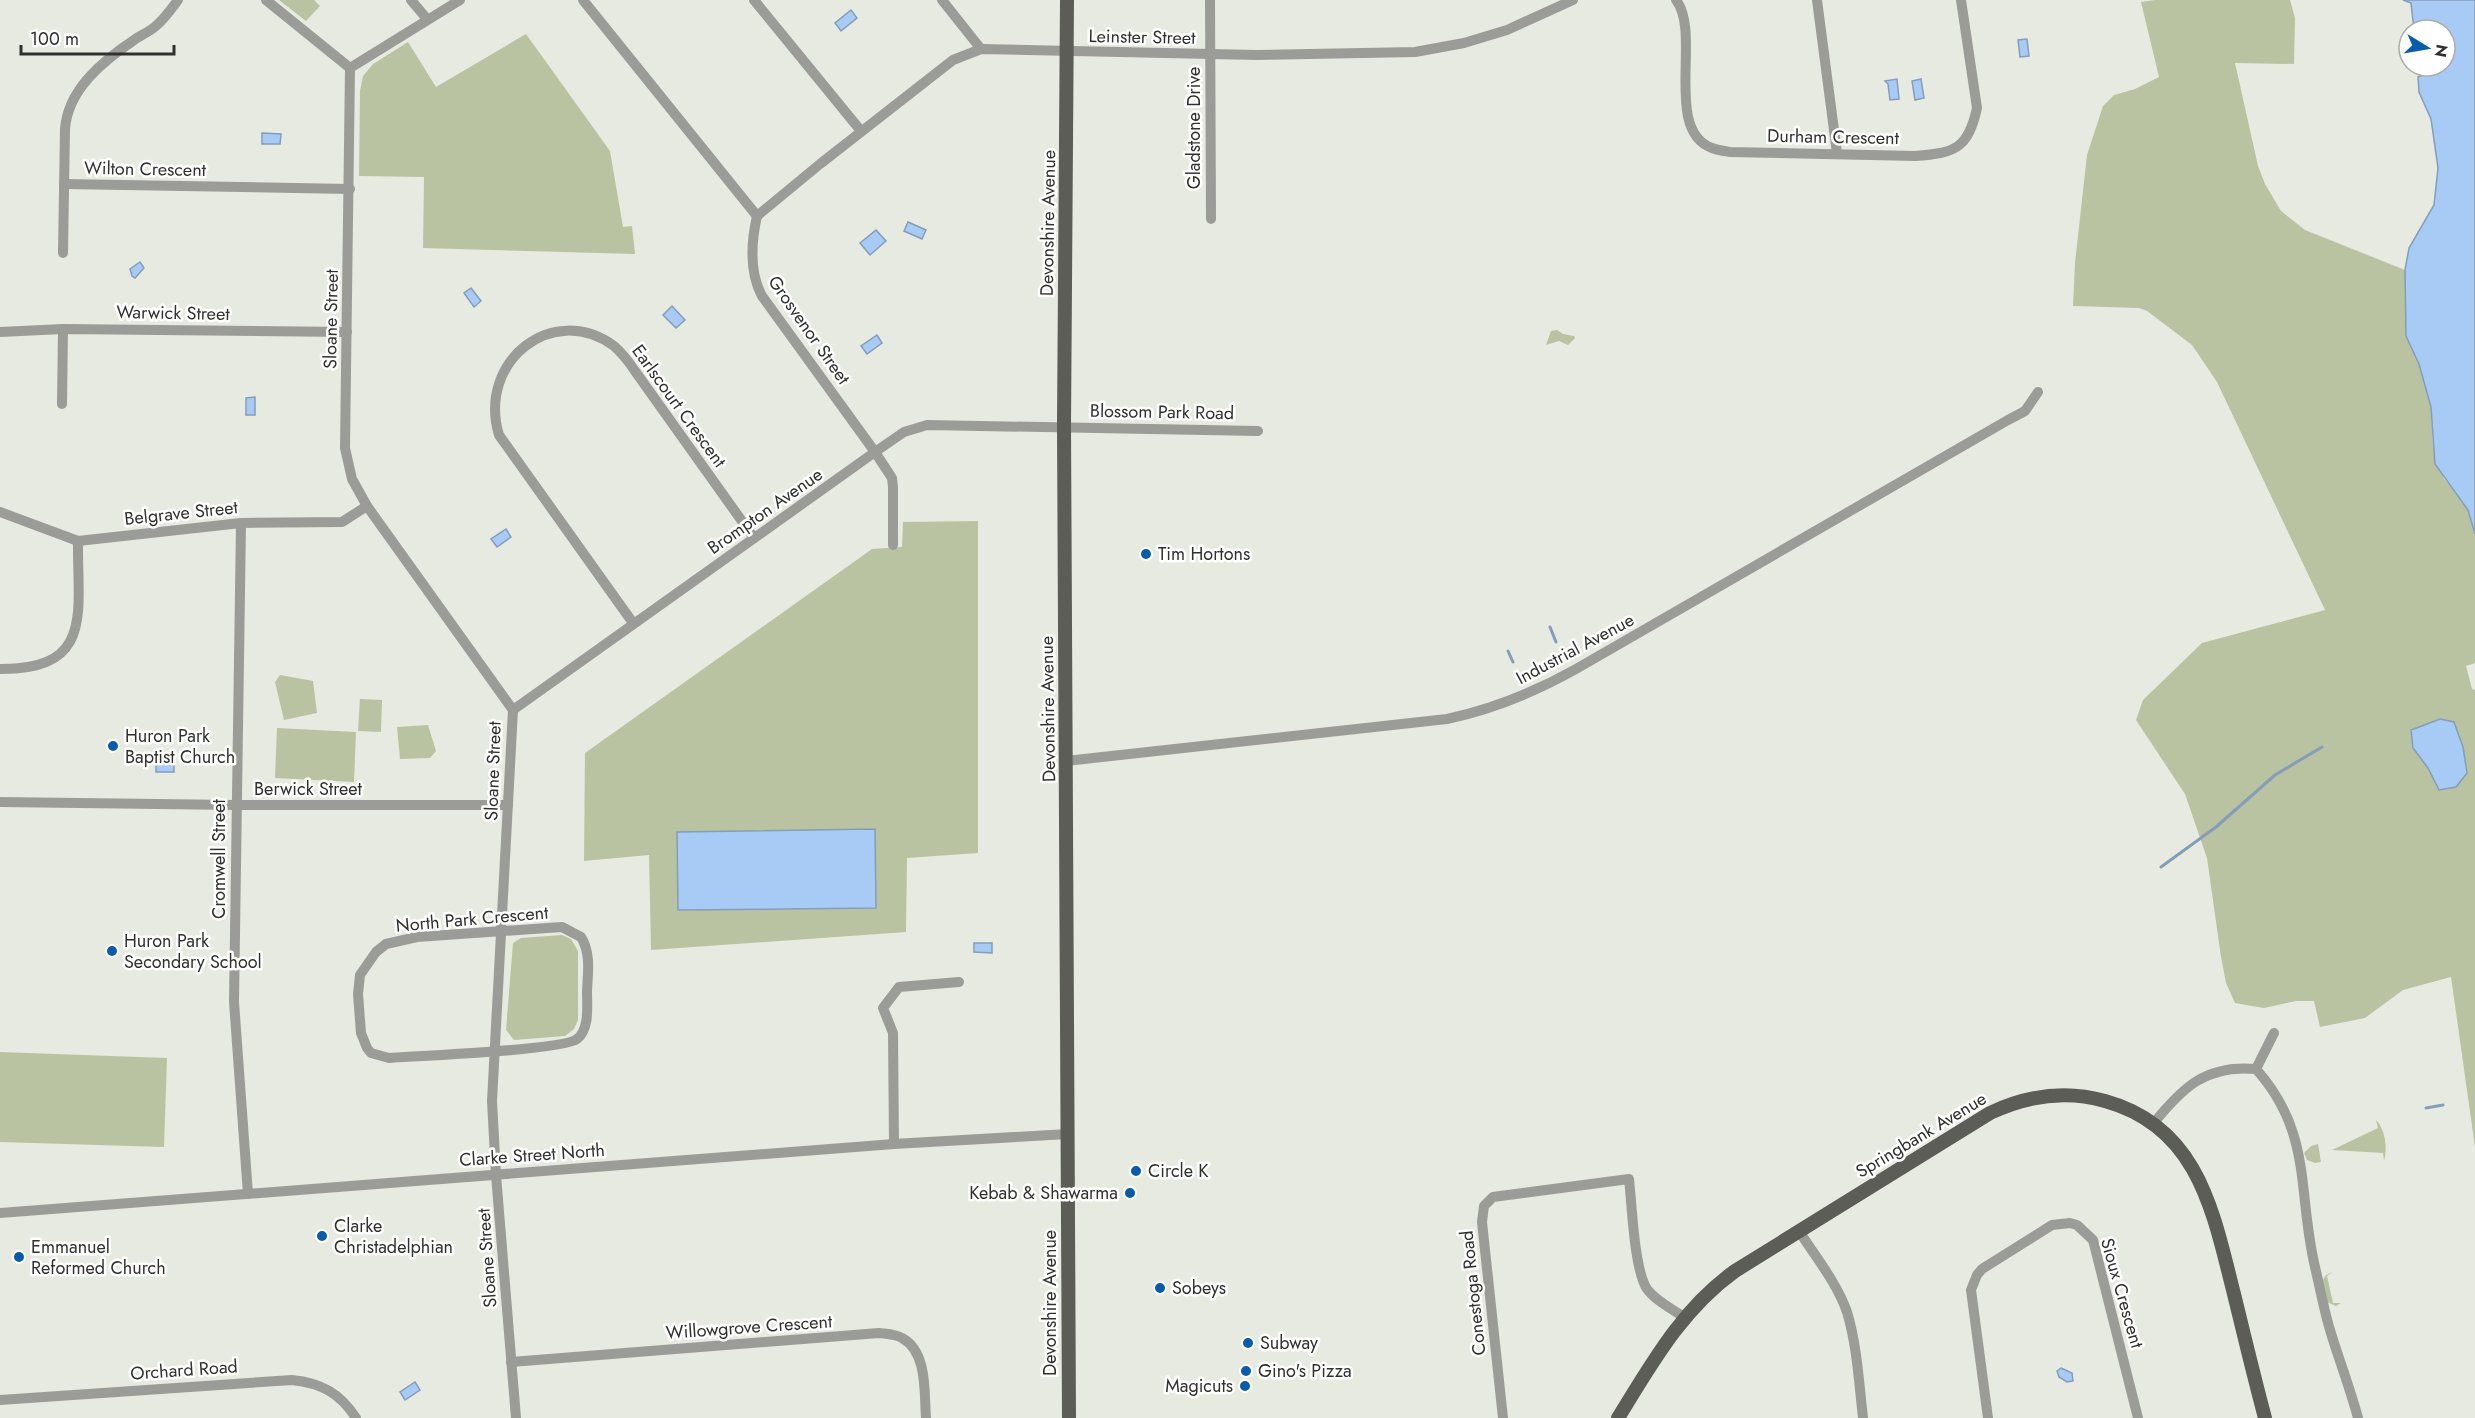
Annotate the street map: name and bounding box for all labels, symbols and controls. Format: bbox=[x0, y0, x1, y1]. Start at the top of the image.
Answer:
scale bar bbox=[21, 18, 174, 56]
north arrow bbox=[2397, 18, 2457, 78]
street label: Leinster Street bbox=[1088, 23, 1196, 51]
text: 100 m bbox=[30, 26, 79, 52]
text: N bbox=[2429, 42, 2454, 59]
street label: Gladstone Drive bbox=[1181, 67, 1207, 189]
street label: Durham Crescent bbox=[1767, 123, 1900, 151]
street label: Devonshire Avenue bbox=[1034, 150, 1062, 296]
street label: Wilton Crescent bbox=[84, 155, 207, 183]
street label: Sloane Street bbox=[317, 268, 345, 369]
street label: Grosvenor Street bbox=[762, 270, 857, 390]
street label: Warwick Street bbox=[116, 299, 230, 327]
street label: Earlscourt Crescent bbox=[625, 339, 733, 473]
street label: Blossom Park Road bbox=[1090, 398, 1234, 426]
street label: Brompton Avenue bbox=[702, 462, 828, 560]
street label: Belgrave Street bbox=[123, 494, 240, 532]
place label: Tim Hortons bbox=[1158, 541, 1250, 567]
marker: Tim Hortons bbox=[1139, 547, 1153, 561]
street label: Industrial Avenue bbox=[1511, 607, 1639, 691]
street label: Devonshire Avenue bbox=[1034, 636, 1062, 782]
street label: Sloane Street bbox=[478, 720, 508, 821]
place label: Huron Park Baptist Church bbox=[125, 723, 235, 770]
marker: Huron Park Baptist Church bbox=[106, 739, 120, 753]
street label: Berwick Street bbox=[254, 776, 363, 802]
street label: Cromwell Street bbox=[206, 798, 232, 919]
street label: North Park Crescent bbox=[395, 899, 550, 939]
place label: Huron Park Secondary School bbox=[124, 928, 262, 975]
marker: Huron Park Secondary School bbox=[105, 944, 119, 958]
street label: Springbank Avenue bbox=[1851, 1086, 1991, 1184]
street label: Clarke Street North bbox=[458, 1137, 606, 1173]
place label: Circle K bbox=[1148, 1158, 1209, 1184]
marker: Circle K bbox=[1129, 1164, 1143, 1178]
place label: Kebab & Shawarma bbox=[969, 1180, 1118, 1206]
marker: Kebab & Shawarma bbox=[1123, 1186, 1137, 1200]
street label: Sloane Street bbox=[471, 1207, 503, 1309]
place label: Clarke Christadelphian bbox=[334, 1213, 453, 1260]
marker: Clarke Christadelphian bbox=[315, 1229, 329, 1243]
street label: Conestoga Road bbox=[1454, 1229, 1492, 1357]
street label: Devonshire Avenue bbox=[1037, 1230, 1063, 1376]
place label: Emmanuel Reformed Church bbox=[31, 1234, 166, 1281]
street label: Sioux Crescent bbox=[2094, 1235, 2150, 1352]
marker: Emmanuel Reformed Church bbox=[12, 1250, 26, 1264]
place label: Sobeys bbox=[1172, 1275, 1226, 1301]
marker: Sobeys bbox=[1153, 1281, 1167, 1295]
street label: Willowgrove Crescent bbox=[665, 1308, 834, 1346]
place label: Subway bbox=[1260, 1330, 1318, 1356]
marker: Subway bbox=[1241, 1336, 1255, 1350]
street label: Orchard Road bbox=[129, 1353, 239, 1387]
place label: Gino's Pizza bbox=[1258, 1358, 1352, 1384]
marker: Gino's Pizza bbox=[1239, 1364, 1253, 1378]
place label: Magicuts bbox=[1165, 1373, 1233, 1399]
marker: Magicuts bbox=[1238, 1379, 1252, 1393]

